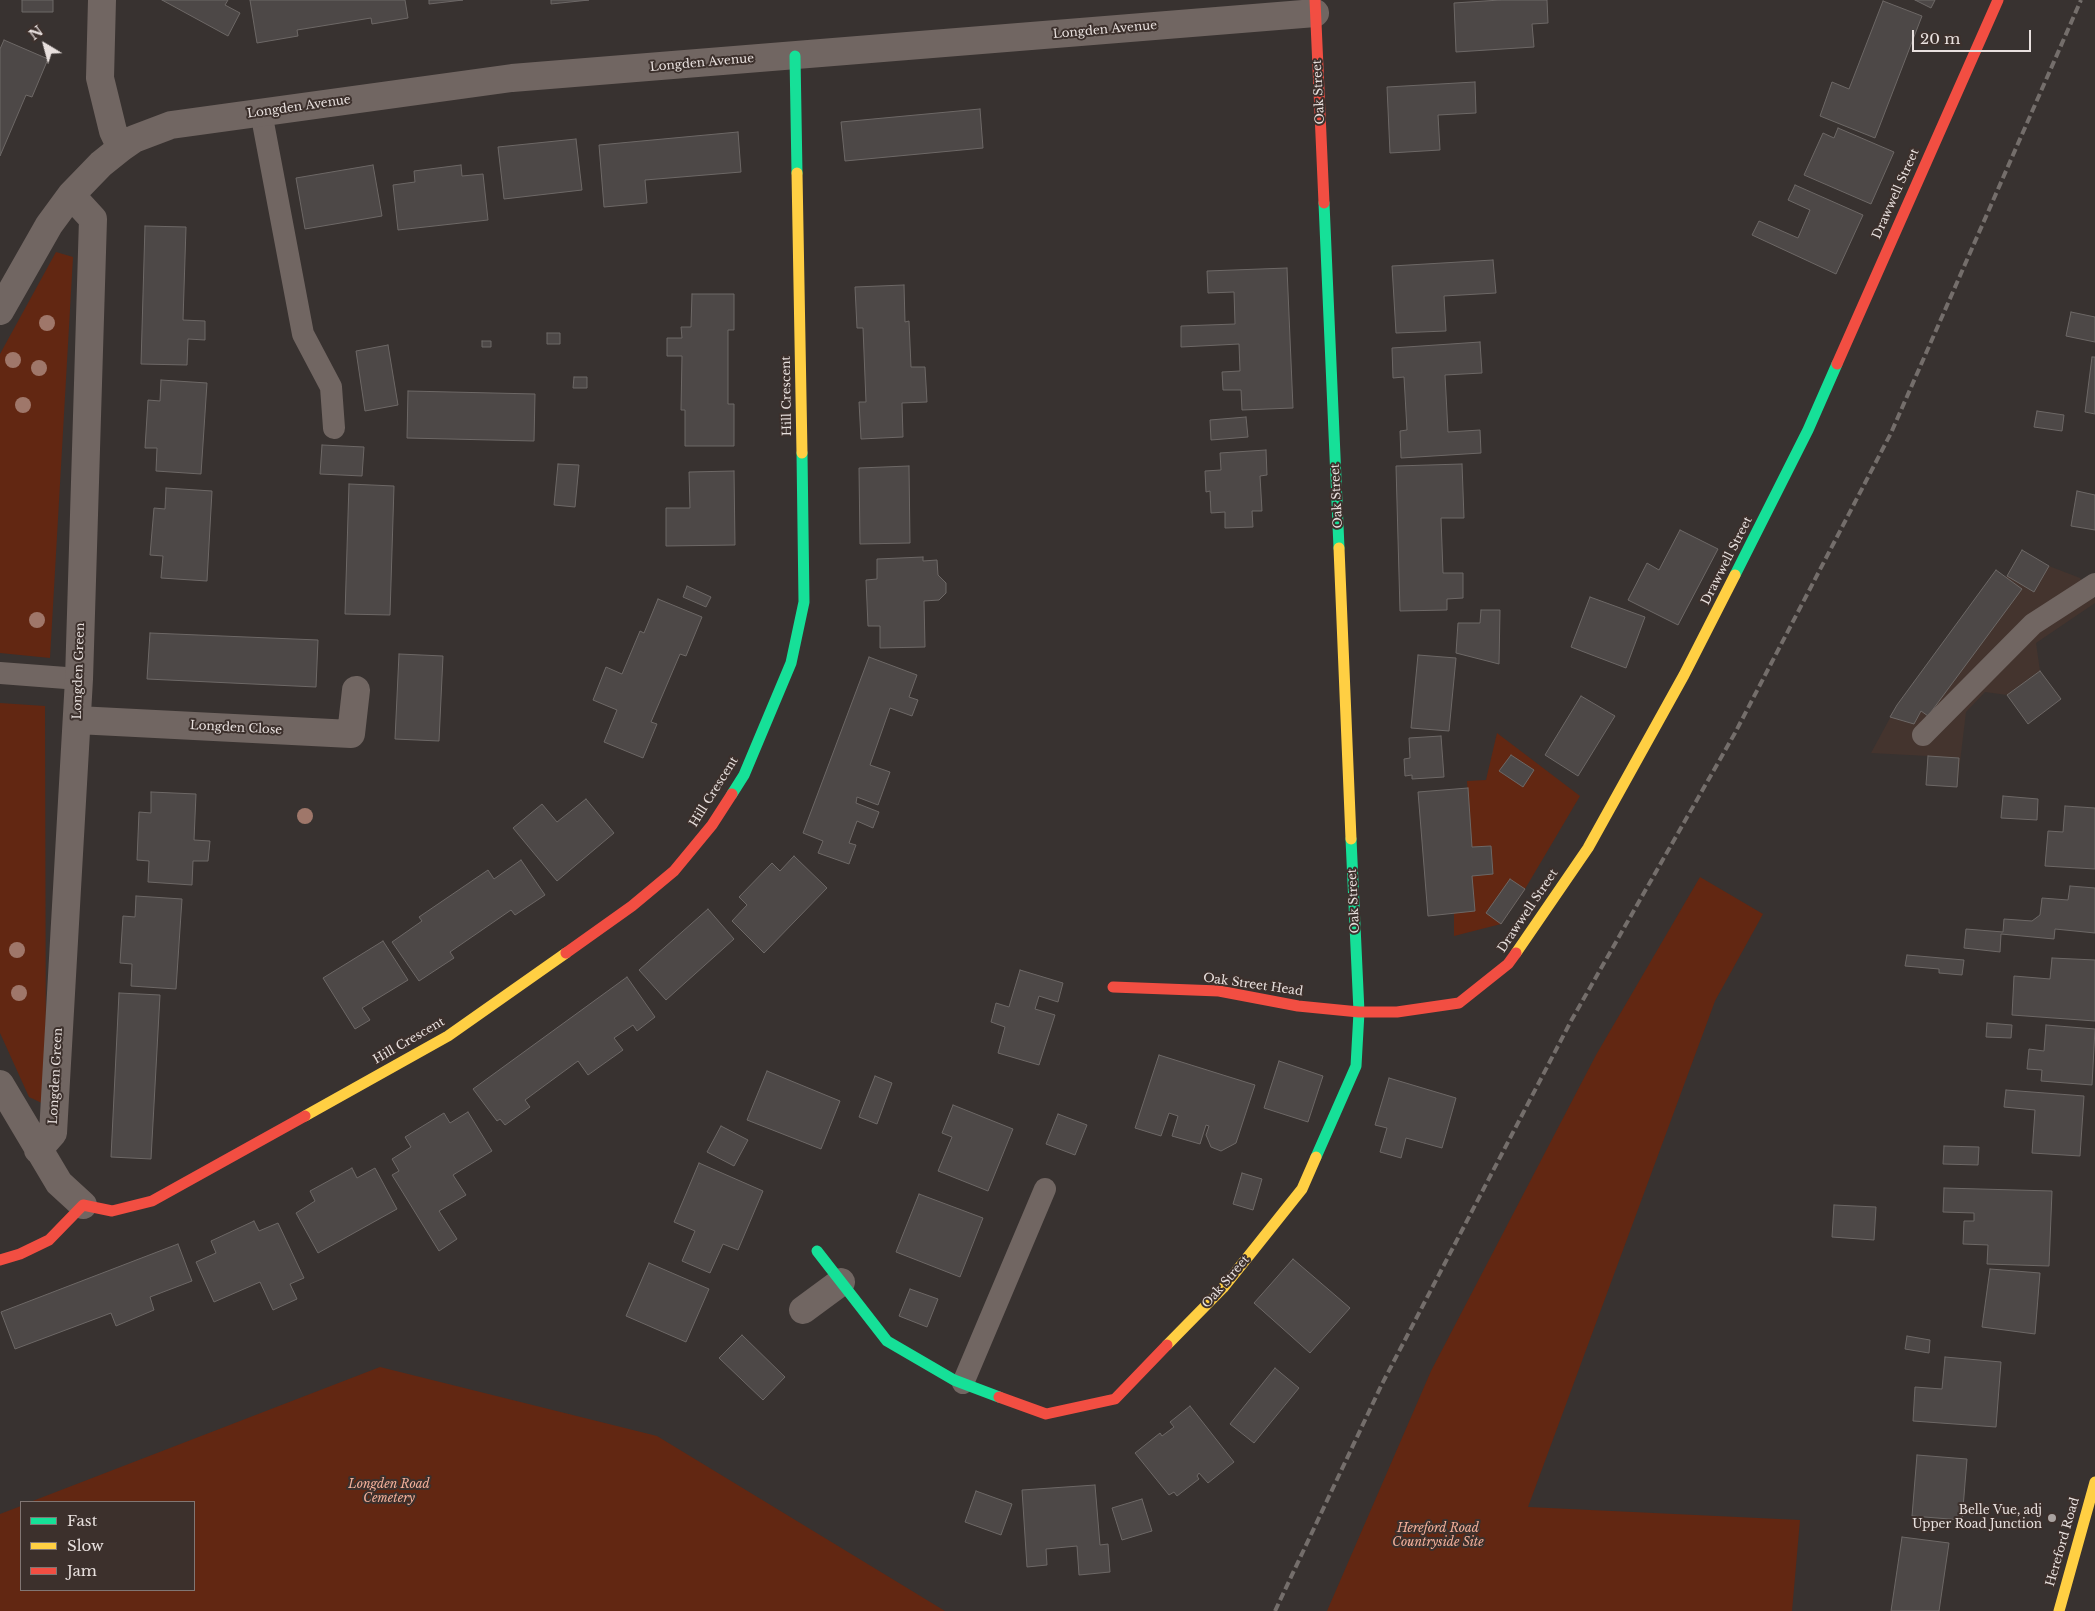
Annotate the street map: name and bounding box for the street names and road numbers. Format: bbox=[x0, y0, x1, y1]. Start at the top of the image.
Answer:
street label: Longden Avenue bbox=[1052, 18, 1158, 42]
street label: Longden Avenue bbox=[649, 51, 755, 75]
street label: Oak Street bbox=[1310, 59, 1328, 125]
street label: Longden Avenue bbox=[246, 93, 352, 121]
street label: Drawwell Street bbox=[1870, 147, 1922, 241]
street label: Hill Crescent bbox=[779, 356, 795, 436]
street label: Oak Street bbox=[1328, 463, 1346, 529]
street label: Drawwell Street bbox=[1699, 514, 1755, 608]
street label: Longden Green bbox=[70, 622, 88, 720]
street label: Longden Close bbox=[190, 718, 282, 738]
street label: Hill Crescent bbox=[687, 754, 741, 830]
street label: Drawwell Street bbox=[1495, 867, 1561, 955]
street label: Oak Street bbox=[1345, 868, 1363, 934]
street label: Oak Street Head bbox=[1202, 971, 1304, 999]
street label: Hill Crescent bbox=[371, 1015, 447, 1067]
street label: Longden Green bbox=[46, 1027, 66, 1125]
street label: Oak Street bbox=[1199, 1253, 1253, 1311]
street label: Hereford Road bbox=[2043, 1496, 2083, 1588]

